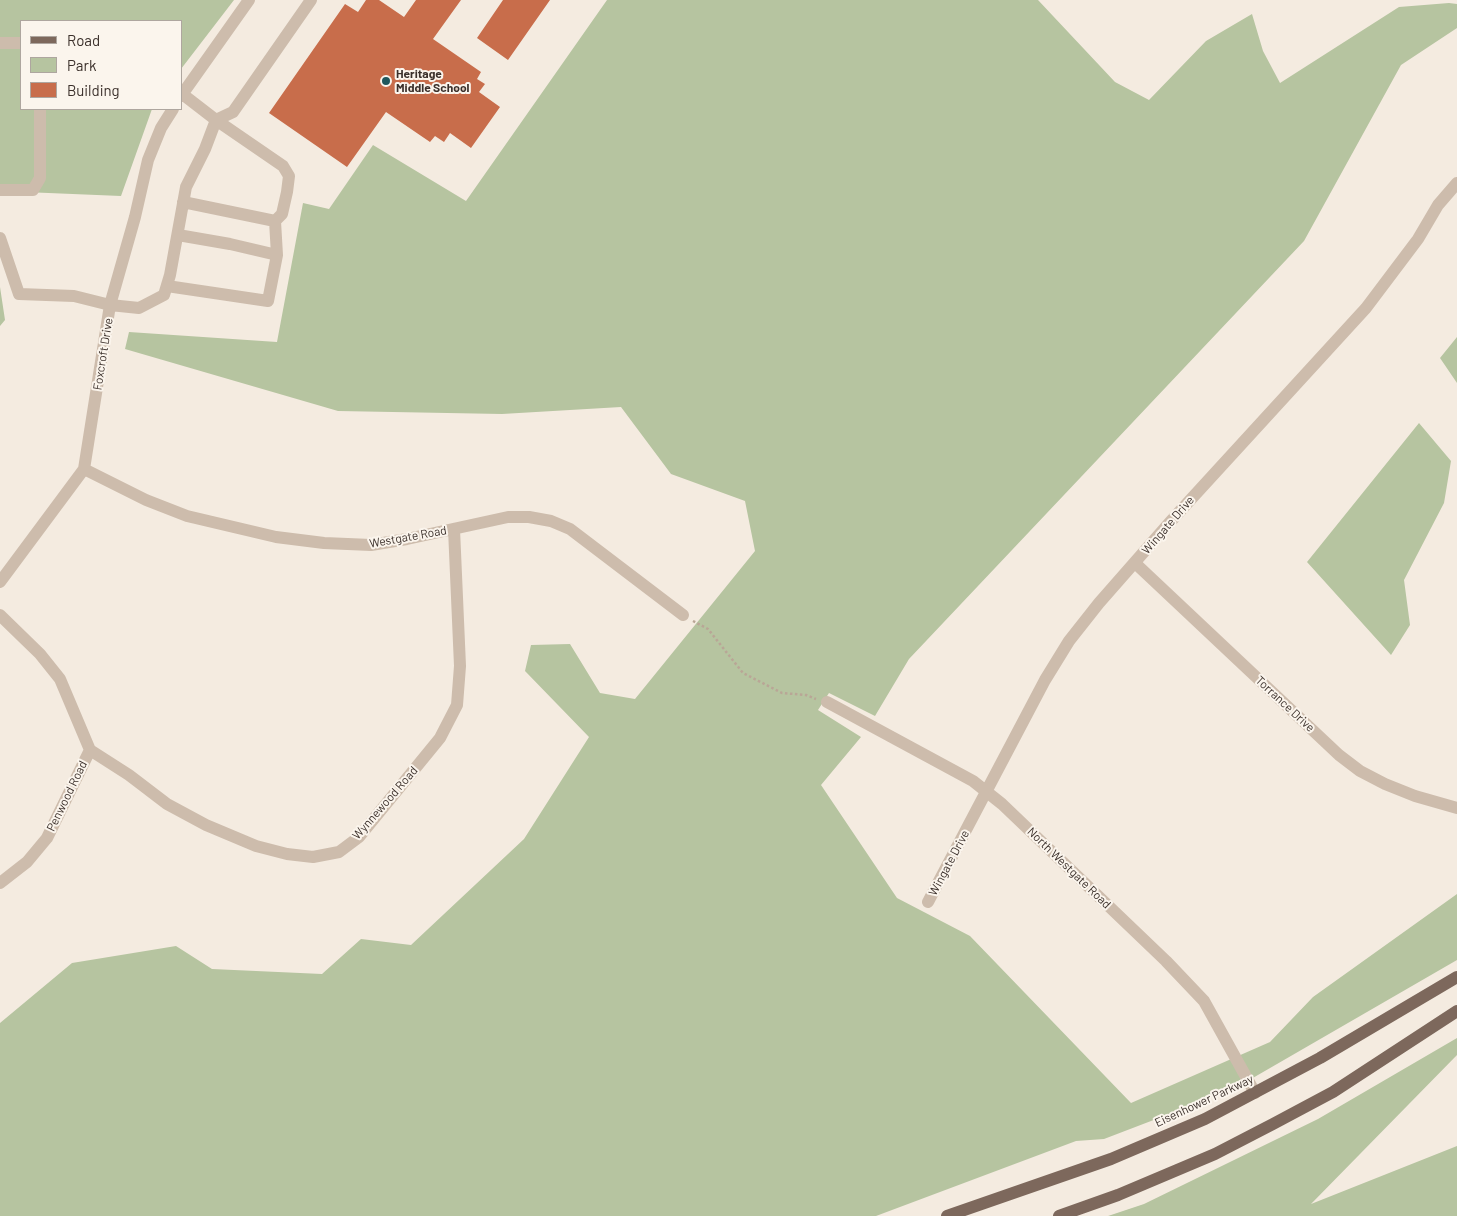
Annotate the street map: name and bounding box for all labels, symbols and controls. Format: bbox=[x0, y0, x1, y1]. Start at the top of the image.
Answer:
legend bbox=[20, 20, 182, 110]
text: Road bbox=[67, 31, 100, 49]
text: Park bbox=[67, 56, 96, 74]
place label: Heritage Middle School bbox=[396, 67, 470, 95]
marker: Heritage Middle School bbox=[380, 75, 392, 87]
text: Building bbox=[67, 81, 120, 99]
street label: Foxcroft Drive bbox=[90, 317, 116, 391]
street label: Wingate Drive bbox=[1139, 493, 1197, 557]
street label: Westgate Road bbox=[368, 523, 448, 551]
street label: Torrance Drive bbox=[1252, 673, 1318, 735]
street label: Penwood Road bbox=[44, 758, 90, 834]
street label: Wynnewood Road bbox=[349, 764, 421, 842]
street label: North Westgate Road bbox=[1024, 824, 1114, 912]
street label: Wingate Drive bbox=[926, 828, 972, 898]
street label: Eisenhower Parkway bbox=[1153, 1072, 1255, 1130]

